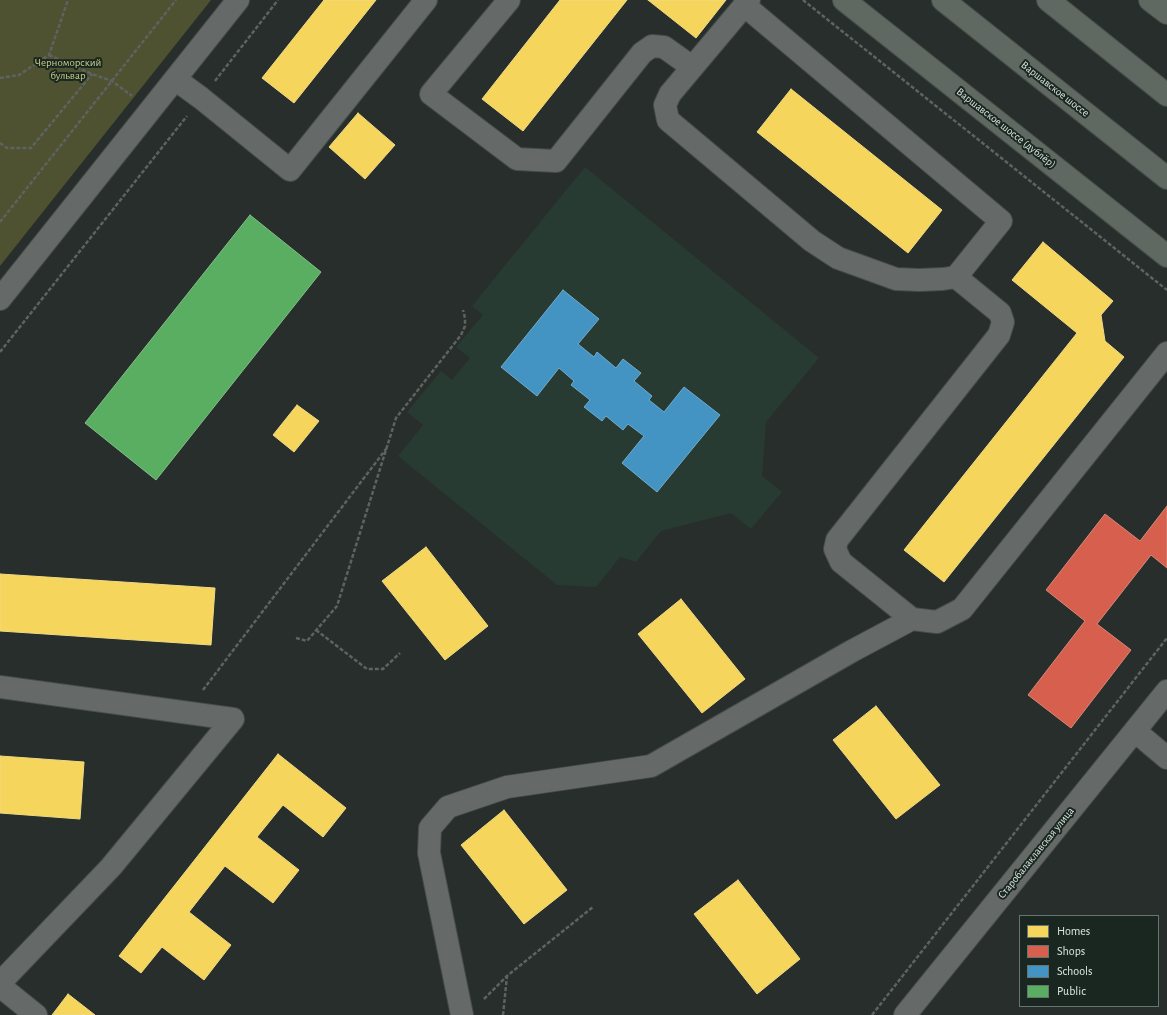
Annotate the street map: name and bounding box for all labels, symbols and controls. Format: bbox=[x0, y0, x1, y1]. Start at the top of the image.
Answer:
park label: Черноморский бульвар bbox=[35, 56, 101, 82]
street label: Варшавское шоссе bbox=[1018, 58, 1092, 120]
street label: Варшавское шоссе (дублёр) bbox=[954, 85, 1058, 171]
street label: Старобалаклавская улица bbox=[995, 805, 1077, 901]
legend bbox=[1019, 915, 1159, 1007]
text: Homes bbox=[1057, 925, 1090, 937]
text: Shops bbox=[1057, 945, 1085, 957]
text: Schools bbox=[1057, 965, 1092, 977]
text: Public bbox=[1057, 985, 1086, 997]

